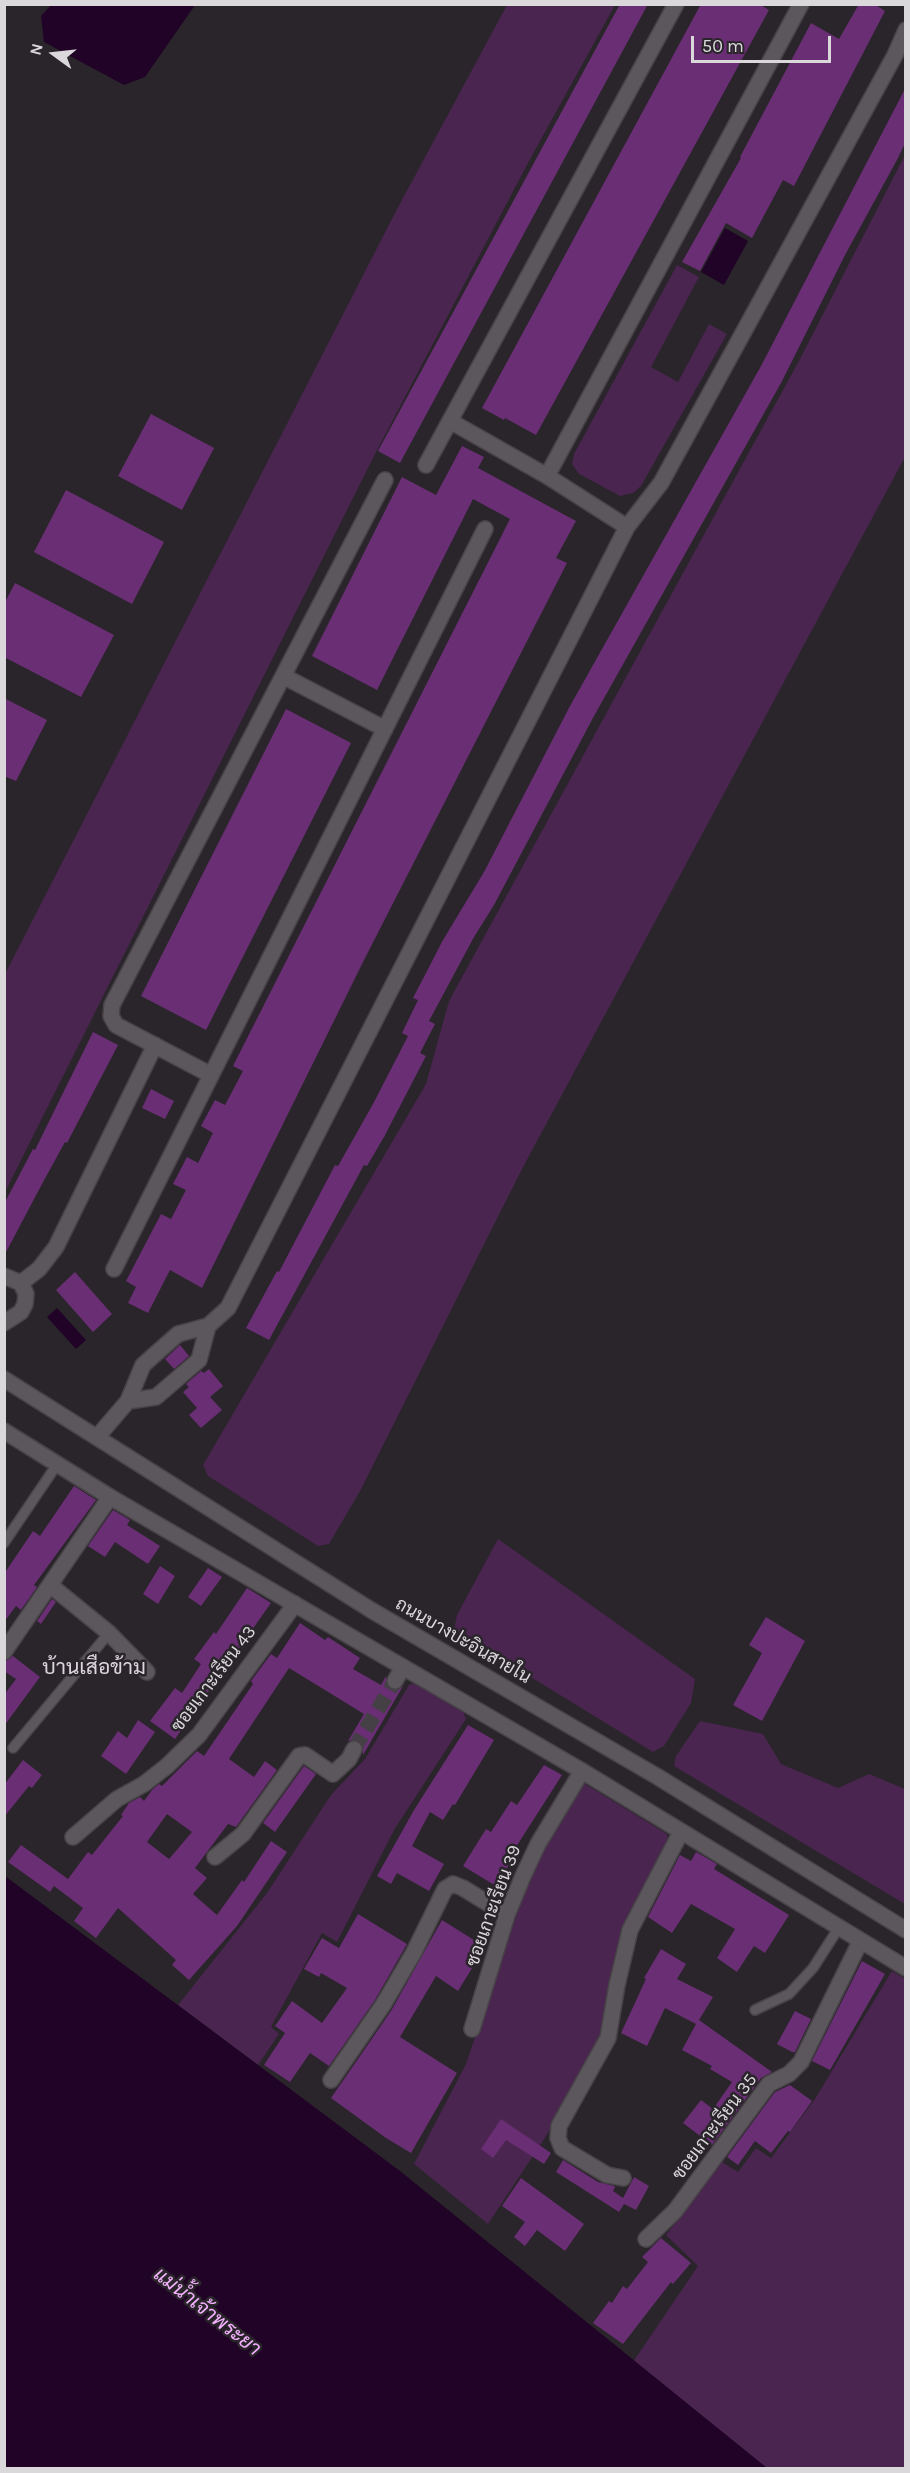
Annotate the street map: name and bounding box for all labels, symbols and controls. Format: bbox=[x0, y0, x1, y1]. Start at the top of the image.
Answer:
north arrow bbox=[24, 24, 84, 84]
scale bar bbox=[694, 24, 834, 62]
text: 50 m bbox=[702, 35, 744, 57]
text: N bbox=[25, 41, 47, 57]
street label: ถนนบางปะอินสายใน bbox=[391, 1593, 535, 1689]
street label: ซอยเกาะเรียน 43 bbox=[167, 1622, 261, 1736]
district label: บ้านเสือข้าม bbox=[42, 1655, 146, 1681]
street label: ซอยเกาะเรียน 39 bbox=[462, 1842, 526, 1970]
street label: ซอยเกาะเรียน 35 bbox=[668, 2070, 762, 2184]
water label: แม่น้ำเจ้าพระยา bbox=[149, 2263, 265, 2361]

